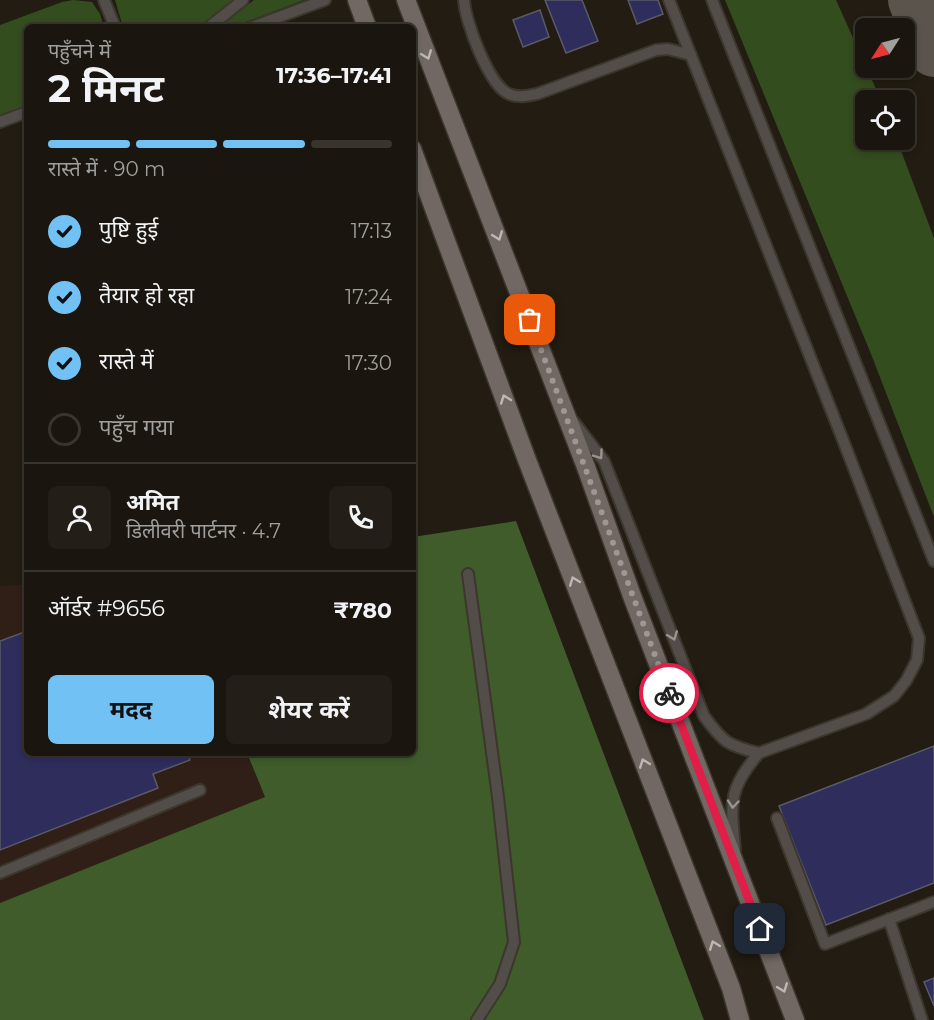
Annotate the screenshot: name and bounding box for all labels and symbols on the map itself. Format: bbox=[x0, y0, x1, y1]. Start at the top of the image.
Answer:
north arrow bbox=[855, 18, 915, 78]
one-way arrow bbox=[420, 48, 432, 59]
one-way arrow bbox=[490, 231, 503, 241]
pin bbox=[504, 294, 555, 345]
one-way arrow bbox=[499, 394, 512, 404]
one-way arrow bbox=[592, 449, 603, 460]
one-way arrow bbox=[569, 576, 581, 587]
one-way arrow bbox=[666, 629, 678, 640]
courier bbox=[639, 663, 699, 723]
one-way arrow bbox=[639, 758, 651, 769]
one-way arrow bbox=[726, 799, 739, 808]
pin bbox=[734, 903, 785, 954]
one-way arrow bbox=[709, 940, 721, 951]
one-way arrow bbox=[776, 982, 788, 993]

